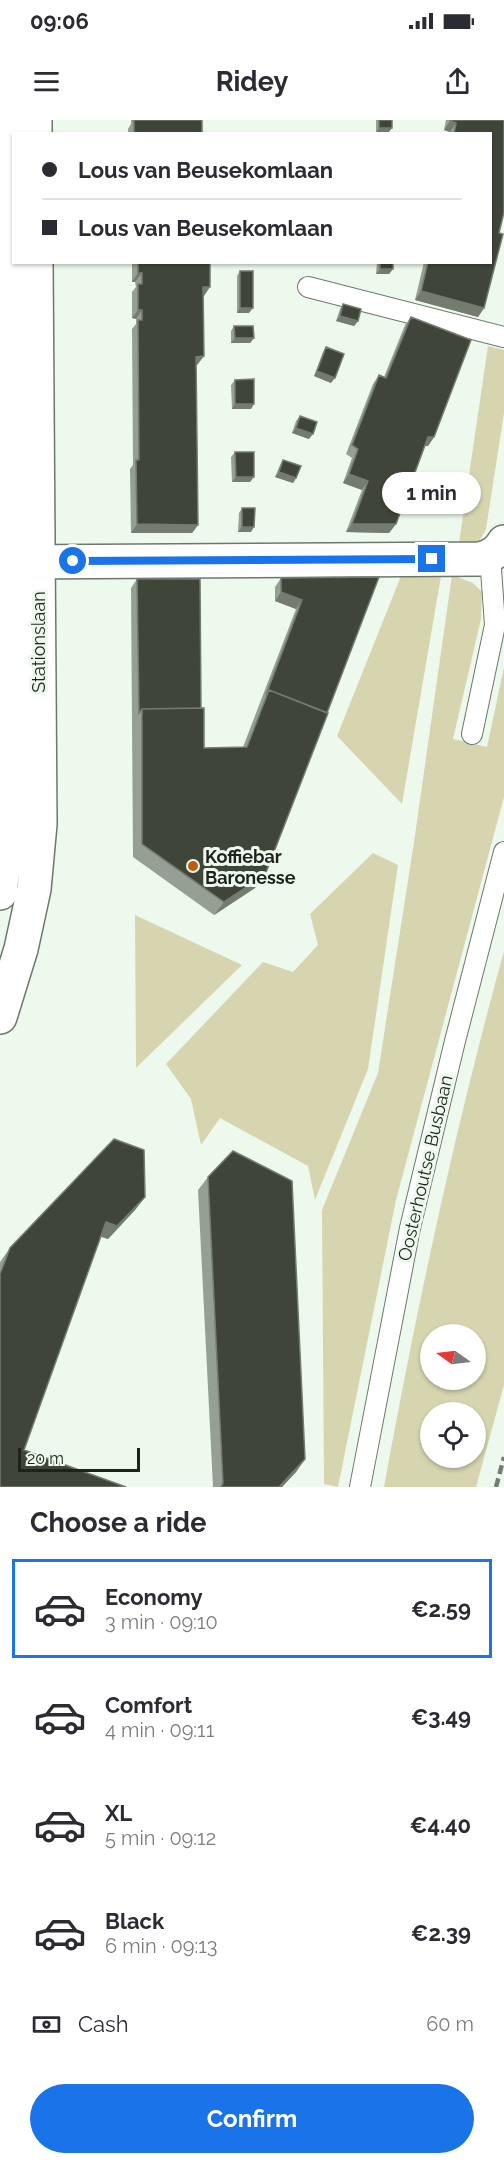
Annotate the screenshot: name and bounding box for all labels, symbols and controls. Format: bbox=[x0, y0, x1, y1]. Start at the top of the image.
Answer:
text: 09:06 bbox=[30, 8, 89, 34]
icon: menu bbox=[30, 65, 63, 98]
icon: share bbox=[441, 65, 474, 98]
text: Ridey bbox=[216, 66, 288, 97]
text: Lous van Beusekomlaan bbox=[78, 157, 333, 183]
text: Lous van Beusekomlaan bbox=[78, 215, 333, 241]
callout: 1 min bbox=[382, 472, 482, 514]
text: 1 min bbox=[406, 481, 457, 505]
route end bbox=[418, 545, 445, 572]
route start bbox=[59, 547, 86, 574]
street label: Stationslaan bbox=[28, 591, 49, 693]
place label: Koffiebar Baronesse bbox=[205, 846, 296, 888]
marker: Koffiebar Baronesse bbox=[186, 859, 200, 873]
street label: Oosterhoutse Busbaan bbox=[393, 1073, 457, 1263]
north arrow bbox=[420, 1324, 486, 1390]
map controls bbox=[420, 1324, 486, 1468]
button: locate bbox=[420, 1402, 486, 1468]
scale bar bbox=[18, 1445, 140, 1472]
text: 20 m bbox=[27, 1449, 64, 1468]
text: Choose a ride bbox=[30, 1507, 206, 1538]
icon: car bbox=[33, 1582, 87, 1636]
text: Economy bbox=[105, 1584, 203, 1610]
text: €2.59 bbox=[411, 1596, 471, 1622]
text: 3 min · 09:10 bbox=[105, 1610, 218, 1634]
icon: car bbox=[33, 1690, 87, 1744]
text: Comfort bbox=[105, 1692, 192, 1718]
text: €3.49 bbox=[411, 1704, 471, 1730]
text: 4 min · 09:11 bbox=[105, 1718, 214, 1742]
icon: car bbox=[33, 1798, 87, 1852]
text: XL bbox=[105, 1800, 132, 1826]
text: €4.40 bbox=[410, 1812, 471, 1838]
text: 5 min · 09:12 bbox=[105, 1826, 216, 1850]
icon: car bbox=[33, 1906, 87, 1960]
text: Black bbox=[105, 1908, 164, 1934]
text: €2.39 bbox=[411, 1920, 471, 1946]
text: 6 min · 09:13 bbox=[105, 1934, 218, 1958]
icon: cash bbox=[30, 2008, 63, 2041]
text: Cash bbox=[78, 2011, 129, 2037]
text: 60 m bbox=[426, 2012, 474, 2036]
button: Confirm bbox=[30, 2084, 474, 2153]

